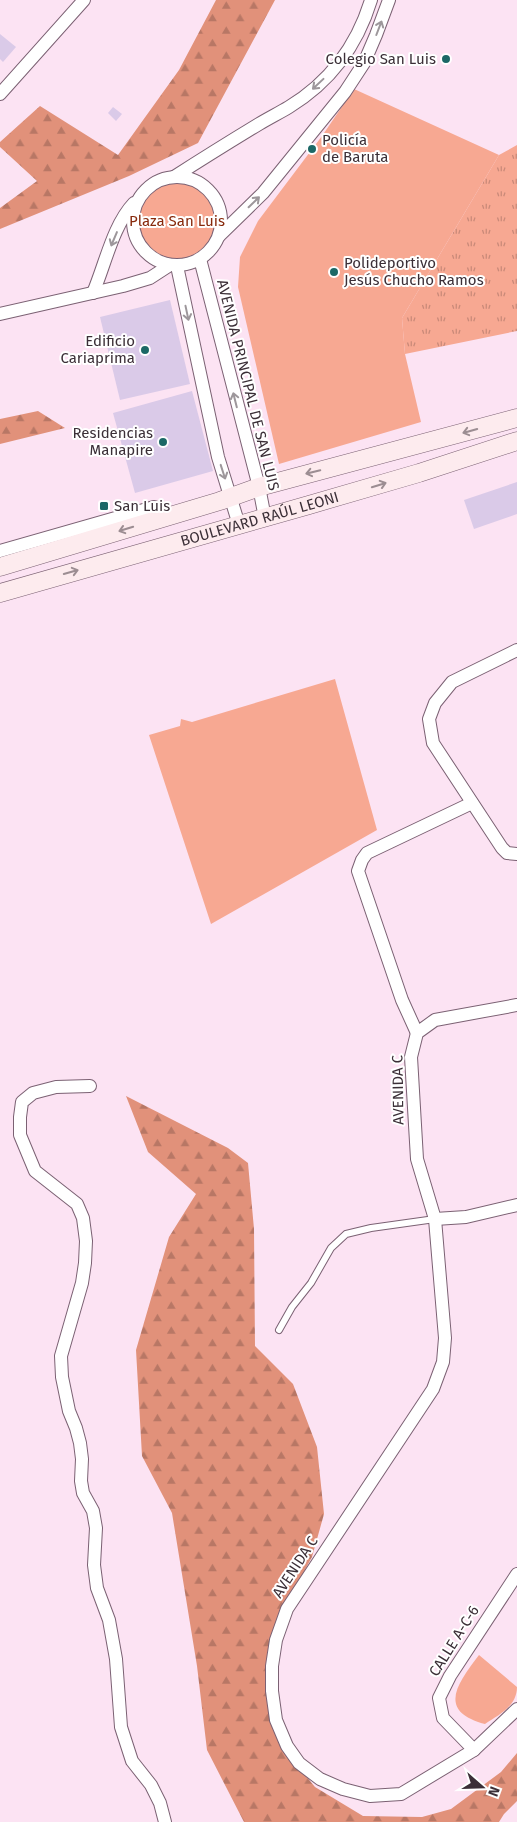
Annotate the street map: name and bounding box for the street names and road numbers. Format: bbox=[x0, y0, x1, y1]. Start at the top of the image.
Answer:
street label: AVENIDA PRINCIPAL DE SAN LUIS bbox=[213, 278, 283, 492]
street label: BOULEVARD RAÚL LEONI bbox=[178, 488, 341, 550]
street label: AVENIDA C bbox=[388, 1054, 408, 1125]
street label: AVENIDA C bbox=[268, 1532, 322, 1601]
street label: CALLE A-C-6 bbox=[425, 1602, 483, 1680]

